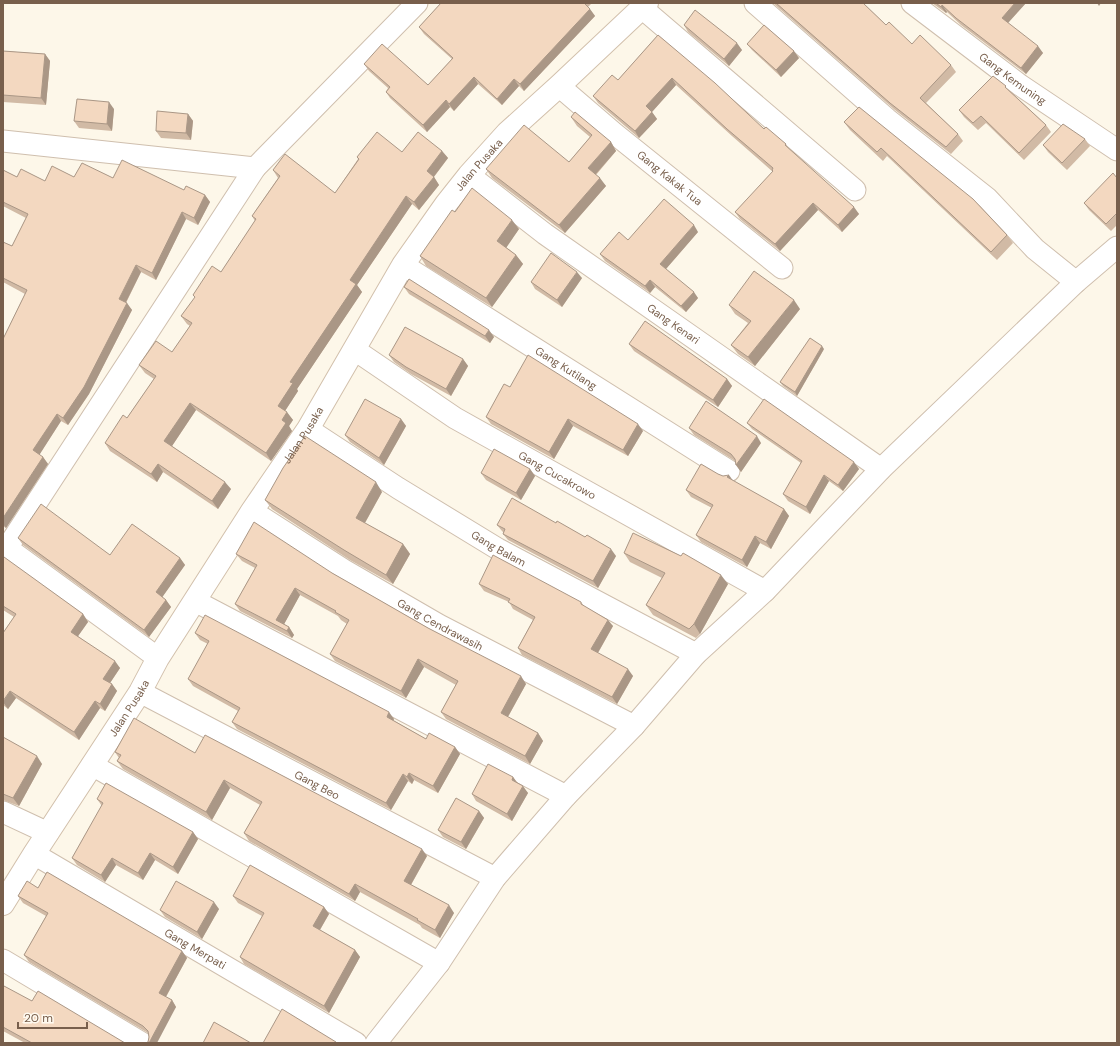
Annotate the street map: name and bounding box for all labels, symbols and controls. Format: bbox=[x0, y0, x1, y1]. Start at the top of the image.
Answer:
street label: Gang Kemuning bbox=[976, 50, 1049, 108]
street label: Jalan Pusaka bbox=[452, 136, 505, 194]
street label: Gang Kakak Tua bbox=[634, 148, 705, 208]
street label: Gang Kenari bbox=[644, 301, 703, 347]
street label: Gang Kutilang bbox=[533, 343, 600, 393]
street label: Jalan Pusaka bbox=[280, 404, 326, 466]
street label: Gang Cucakrowo bbox=[516, 448, 598, 502]
street label: Gang Balam bbox=[469, 527, 528, 570]
street label: Gang Cendrawasih bbox=[395, 595, 486, 654]
street label: Jalan Pusaka bbox=[106, 677, 152, 739]
street label: Gang Beo bbox=[292, 767, 342, 802]
street label: Gang Merpati bbox=[162, 925, 229, 972]
scale bar bbox=[18, 1004, 87, 1030]
text: 20 m bbox=[24, 1010, 53, 1026]

